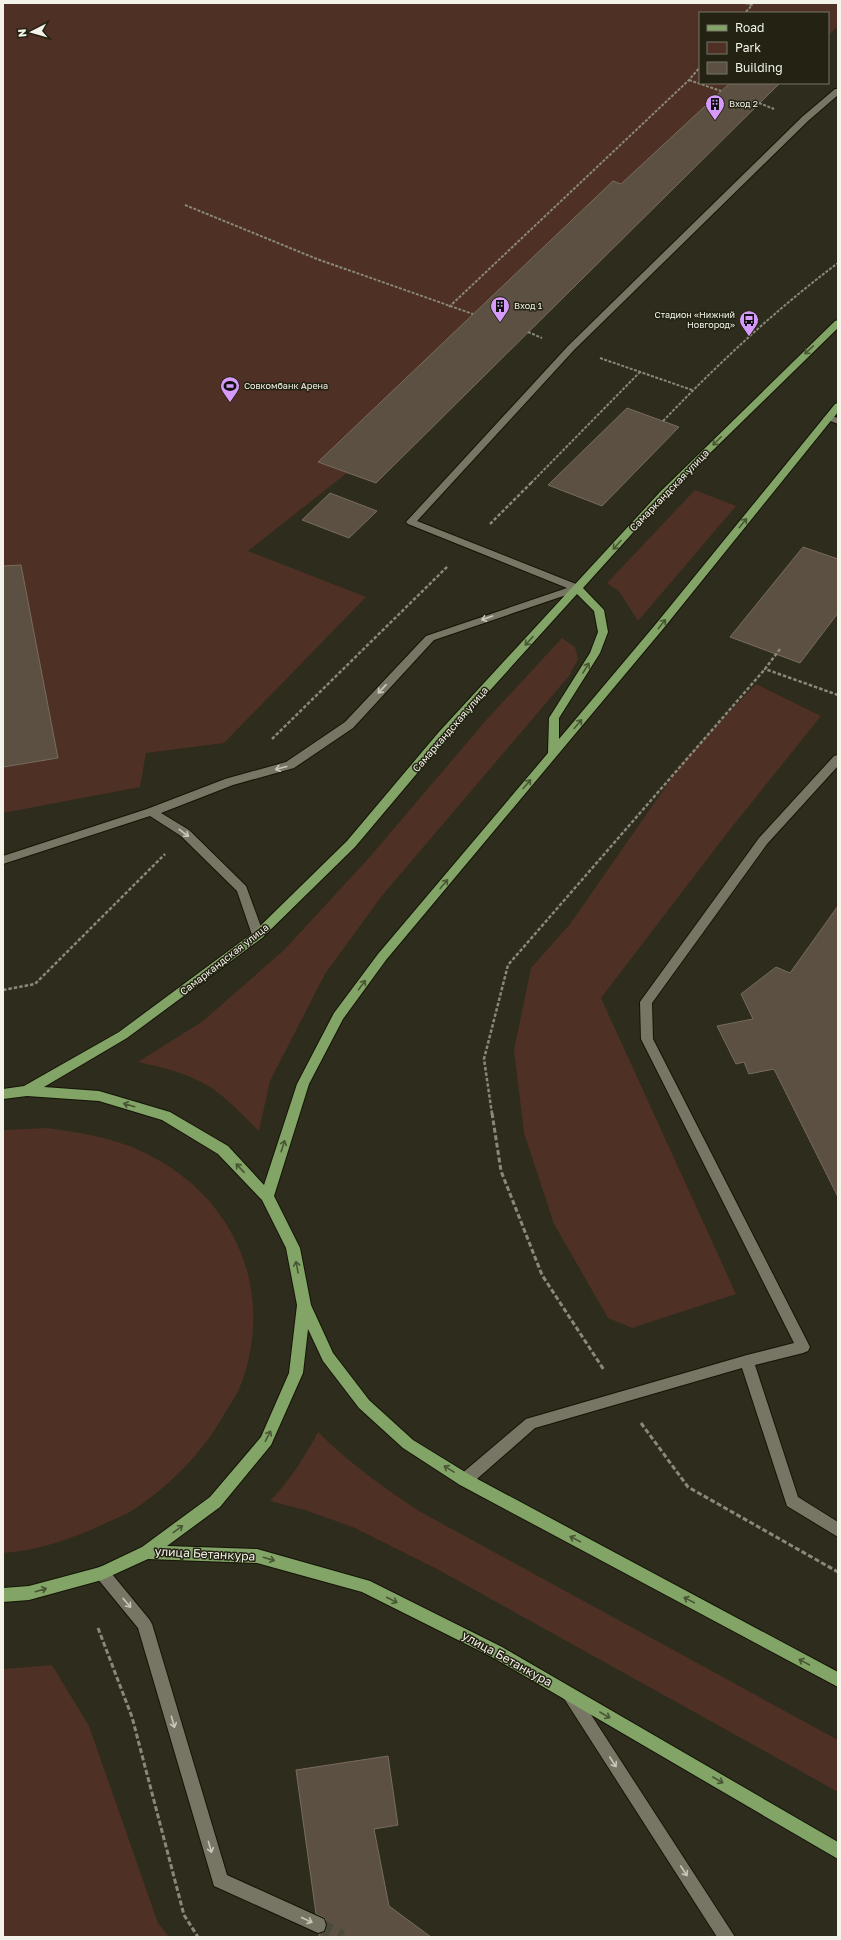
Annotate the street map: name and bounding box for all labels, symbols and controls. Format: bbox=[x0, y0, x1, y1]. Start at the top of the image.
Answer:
north arrow bbox=[12, 12, 52, 52]
legend bbox=[699, 12, 829, 84]
text: Road bbox=[735, 20, 764, 35]
text: N bbox=[15, 28, 28, 38]
text: Park bbox=[735, 40, 761, 55]
text: Building bbox=[735, 60, 783, 75]
building icon: Вход 2 bbox=[704, 93, 726, 121]
place label: Вход 2 bbox=[729, 98, 758, 109]
building icon: Вход 1 bbox=[489, 295, 511, 323]
place label: Вход 1 bbox=[514, 300, 543, 311]
place label: Стадион «Нижний Новгород» bbox=[655, 309, 735, 330]
bus stop icon: Стадион «Нижний Новгород» bbox=[738, 309, 760, 337]
one-way arrow bbox=[804, 345, 814, 354]
sports icon: Совкомбанк Арена bbox=[219, 375, 241, 403]
place label: Совкомбанк Арена bbox=[244, 380, 328, 391]
one-way arrow bbox=[712, 436, 722, 446]
street label: Самаркандская улица bbox=[627, 447, 711, 533]
one-way arrow bbox=[739, 518, 748, 528]
one-way arrow bbox=[613, 539, 622, 549]
one-way arrow bbox=[481, 615, 493, 623]
one-way arrow bbox=[657, 619, 666, 630]
one-way arrow bbox=[525, 635, 534, 646]
one-way arrow bbox=[582, 662, 590, 674]
one-way arrow bbox=[378, 684, 387, 694]
street label: Самаркандская улица bbox=[410, 684, 490, 774]
one-way arrow bbox=[573, 719, 582, 729]
one-way arrow bbox=[274, 764, 287, 772]
one-way arrow bbox=[523, 779, 532, 790]
one-way arrow bbox=[178, 829, 189, 837]
one-way arrow bbox=[439, 878, 448, 889]
street label: Самаркандская улица bbox=[177, 921, 271, 997]
one-way arrow bbox=[357, 979, 366, 990]
one-way arrow bbox=[122, 1101, 135, 1108]
one-way arrow bbox=[280, 1140, 287, 1153]
one-way arrow bbox=[235, 1163, 245, 1173]
one-way arrow bbox=[292, 1261, 300, 1274]
one-way arrow bbox=[265, 1430, 272, 1442]
one-way arrow bbox=[443, 1465, 454, 1474]
one-way arrow bbox=[173, 1525, 184, 1533]
one-way arrow bbox=[569, 1534, 581, 1542]
street label: улица Бетанкура bbox=[154, 1543, 256, 1564]
one-way arrow bbox=[263, 1556, 276, 1563]
one-way arrow bbox=[35, 1586, 48, 1593]
one-way arrow bbox=[683, 1596, 695, 1604]
one-way arrow bbox=[386, 1597, 398, 1604]
one-way arrow bbox=[122, 1598, 131, 1608]
street label: улица Бетанкура bbox=[460, 1628, 555, 1690]
one-way arrow bbox=[798, 1658, 810, 1665]
one-way arrow bbox=[599, 1711, 611, 1719]
one-way arrow bbox=[170, 1716, 177, 1729]
one-way arrow bbox=[609, 1756, 617, 1767]
one-way arrow bbox=[711, 1777, 723, 1785]
one-way arrow bbox=[207, 1840, 214, 1853]
one-way arrow bbox=[680, 1865, 688, 1876]
one-way arrow bbox=[300, 1917, 312, 1924]

